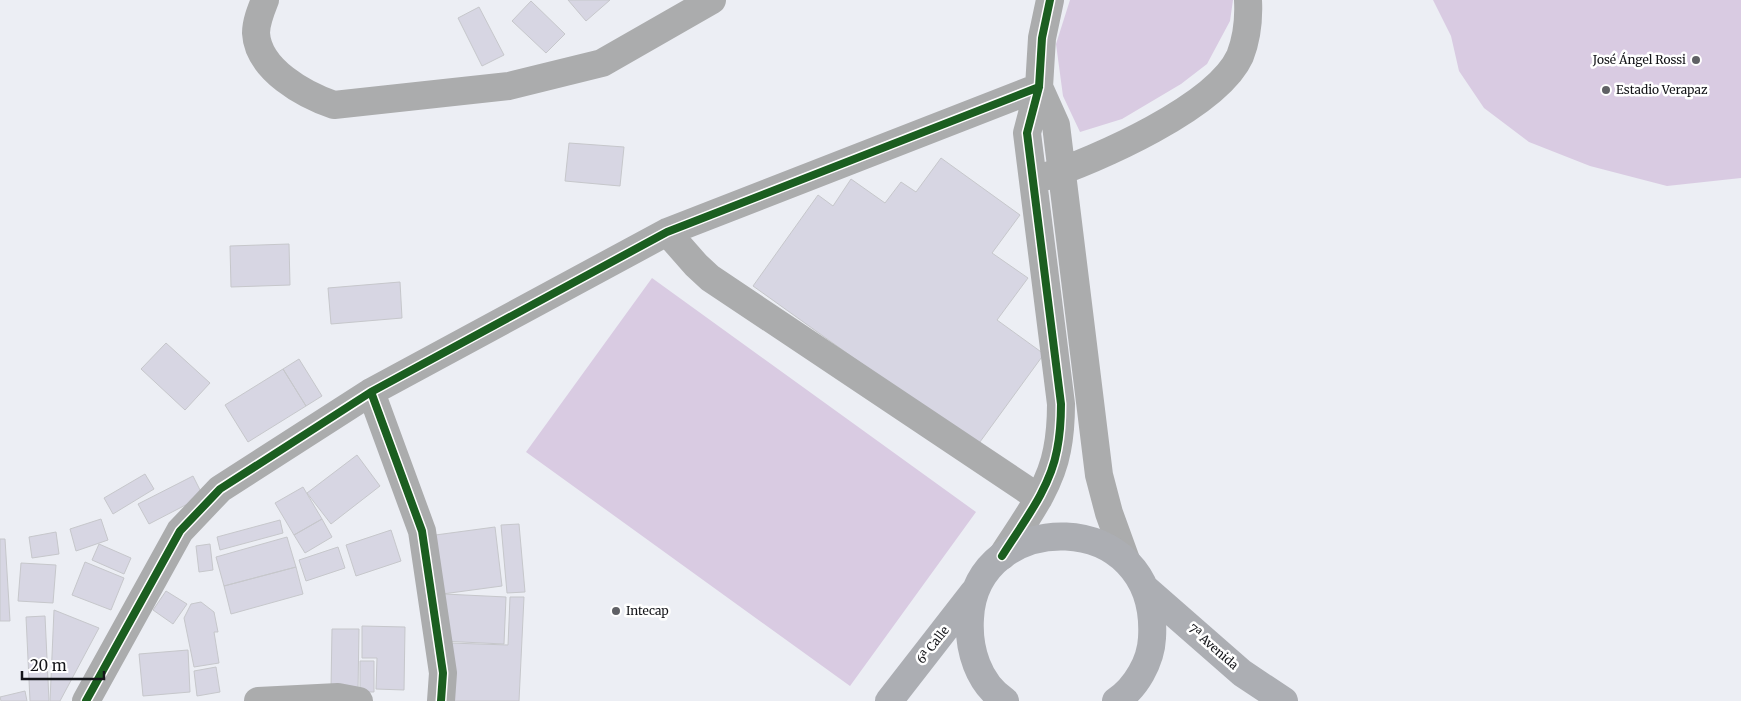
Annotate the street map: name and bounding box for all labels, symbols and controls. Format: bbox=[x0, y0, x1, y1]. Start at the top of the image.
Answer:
place label: José Ángel Rossi bbox=[1592, 52, 1686, 67]
marker: José Ángel Rossi bbox=[1690, 54, 1702, 66]
place label: Estadio Verapaz bbox=[1616, 82, 1708, 97]
marker: Estadio Verapaz bbox=[1600, 84, 1612, 96]
place label: Intecap bbox=[626, 603, 669, 618]
marker: Intecap bbox=[610, 605, 622, 617]
street label: 7ª Avenida bbox=[1185, 621, 1242, 673]
street label: 6ª Calle bbox=[913, 623, 952, 666]
scale bar bbox=[22, 648, 105, 680]
text: 20 m bbox=[30, 656, 67, 675]

